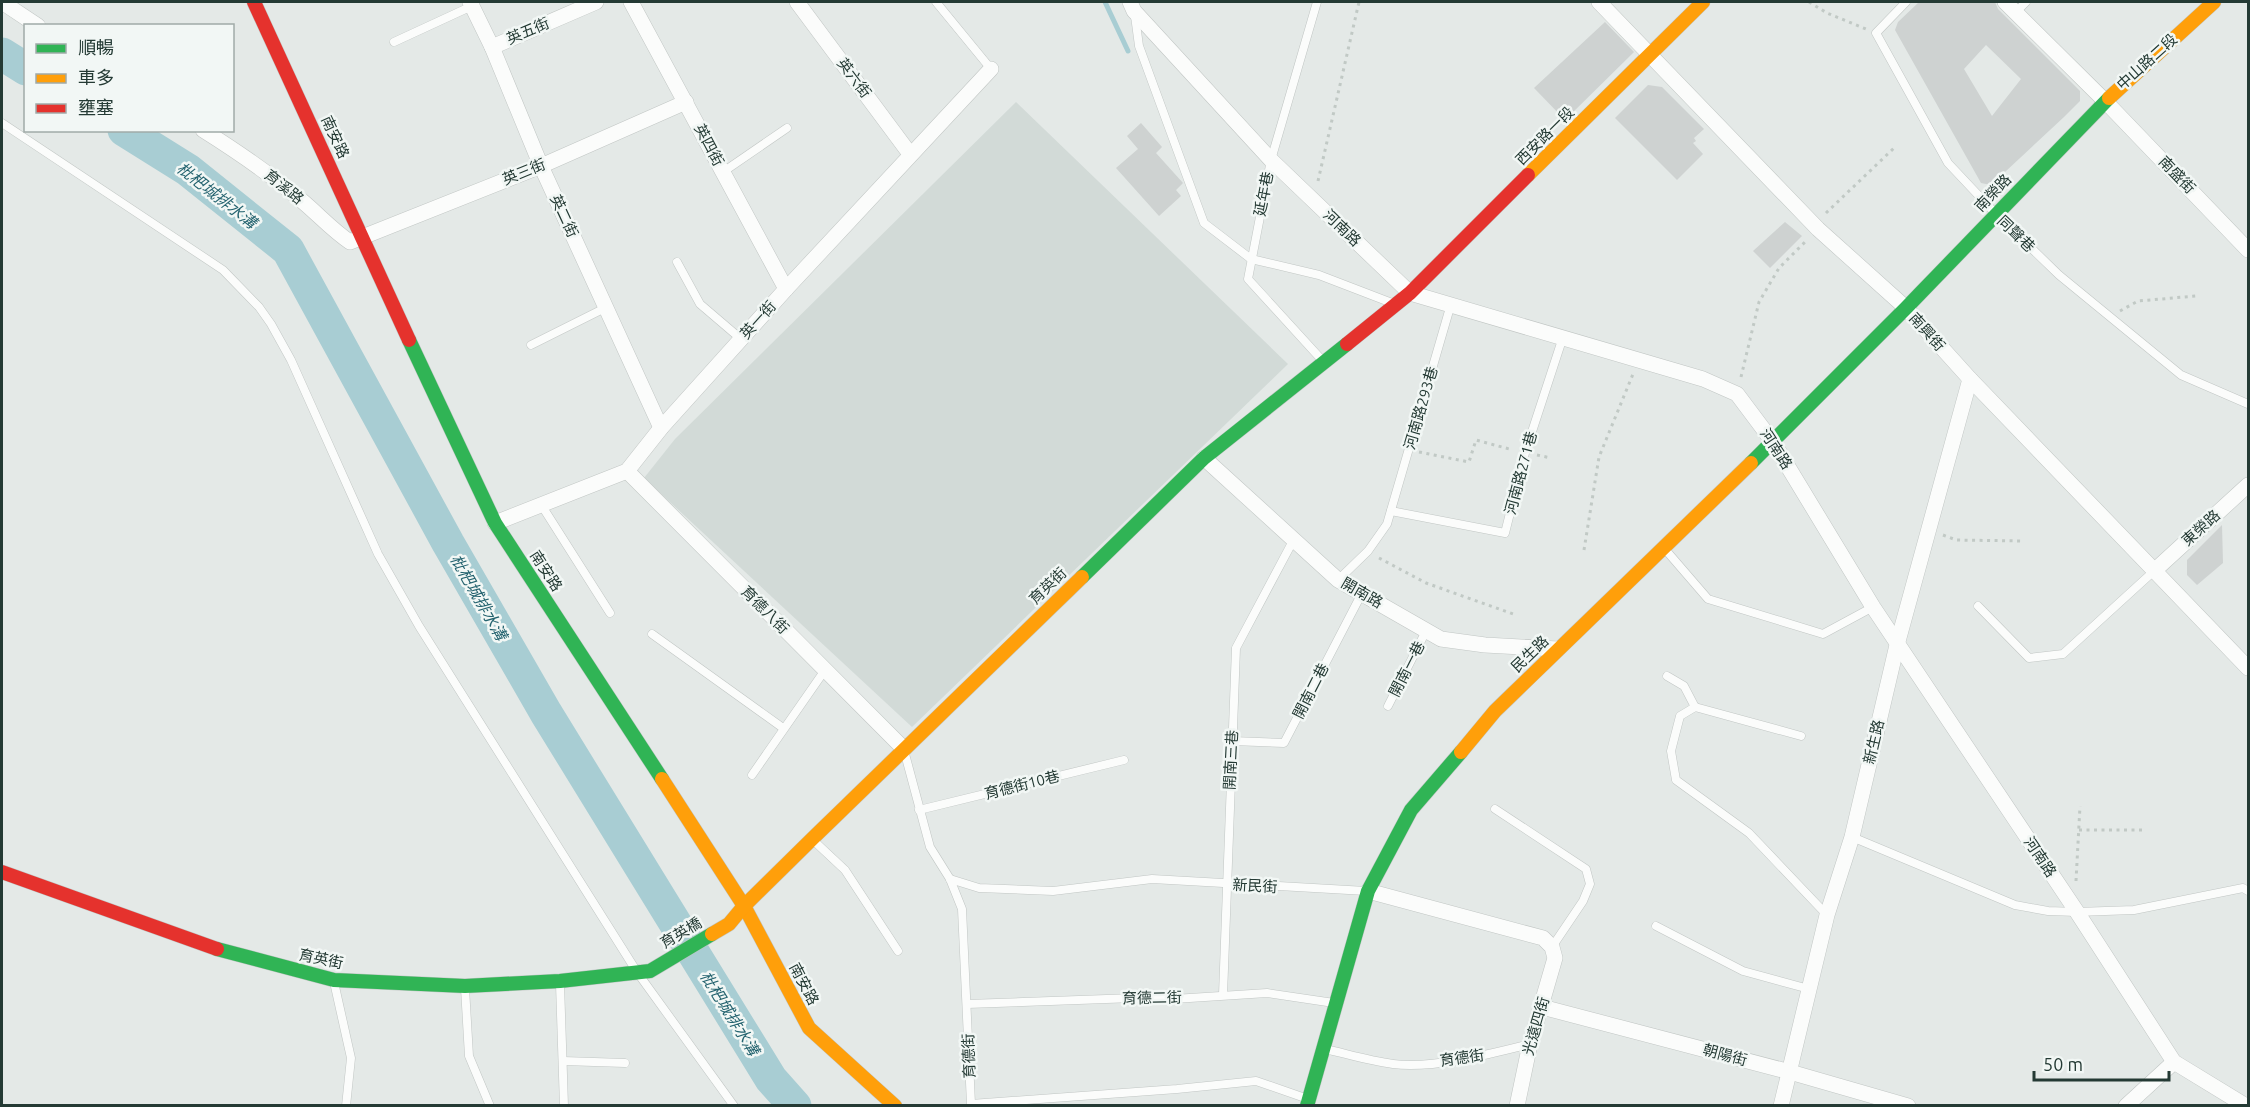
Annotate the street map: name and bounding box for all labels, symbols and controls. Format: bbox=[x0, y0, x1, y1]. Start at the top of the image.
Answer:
street label: 英五街 bbox=[504, 14, 552, 47]
legend bbox=[24, 24, 234, 132]
street label: 中山路二段 bbox=[2113, 30, 2180, 93]
text: 順暢 bbox=[78, 37, 114, 57]
street label: 英六街 bbox=[834, 55, 875, 101]
text: 車多 bbox=[78, 67, 114, 87]
text: 壅塞 bbox=[78, 97, 114, 117]
street label: 西安路一段 bbox=[1512, 103, 1577, 168]
street label: 南安路 bbox=[318, 113, 353, 161]
street label: 英四街 bbox=[691, 121, 728, 169]
street label: 南盛街 bbox=[2156, 153, 2199, 197]
street label: 英三街 bbox=[500, 155, 548, 188]
water label: 枇杷城排水溝 bbox=[174, 158, 262, 233]
street label: 育溪路 bbox=[261, 166, 307, 207]
street label: 延年巷 bbox=[1251, 170, 1276, 218]
street label: 南榮路 bbox=[1971, 171, 2014, 215]
street label: 英二街 bbox=[547, 192, 582, 240]
street label: 河南路 bbox=[1320, 206, 1364, 249]
street label: 同聲巷 bbox=[1994, 212, 2038, 255]
street label: 英一街 bbox=[736, 297, 779, 342]
street label: 南興街 bbox=[1906, 309, 1949, 354]
street label: 河南路293巷 bbox=[1401, 364, 1440, 451]
street label: 河南路 bbox=[1757, 425, 1796, 472]
street label: 河南路271巷 bbox=[1501, 429, 1540, 516]
street label: 東榮路 bbox=[2178, 506, 2223, 549]
street label: 南安路 bbox=[527, 547, 566, 594]
water label: 枇杷城排水溝 bbox=[447, 551, 512, 645]
street label: 育英街 bbox=[1026, 564, 1070, 607]
street label: 開南路 bbox=[1339, 574, 1386, 611]
street label: 育德八街 bbox=[738, 582, 793, 637]
street label: 民生路 bbox=[1508, 632, 1552, 675]
street label: 開南一巷 bbox=[1385, 638, 1428, 699]
street label: 開南二巷 bbox=[1289, 660, 1332, 721]
street label: 新生路 bbox=[1860, 718, 1887, 766]
street label: 開南三巷 bbox=[1220, 730, 1241, 790]
street label: 育德街10巷 bbox=[983, 767, 1061, 802]
street label: 河南路 bbox=[2021, 833, 2060, 880]
street label: 新民街 bbox=[1232, 876, 1278, 895]
street label: 育英橋 bbox=[657, 914, 704, 951]
street label: 育英街 bbox=[297, 946, 345, 972]
street label: 南安路 bbox=[786, 960, 823, 1008]
water label: 枇杷城排水溝 bbox=[697, 968, 764, 1060]
street label: 育德二街 bbox=[1122, 988, 1182, 1007]
street label: 光遠四街 bbox=[1519, 995, 1552, 1057]
street label: 育德街 bbox=[959, 1033, 978, 1079]
street label: 朝陽街 bbox=[1701, 1040, 1749, 1069]
scale bar bbox=[2034, 1044, 2169, 1082]
street label: 育德街 bbox=[1438, 1046, 1485, 1069]
text: 50 m bbox=[2043, 1054, 2083, 1074]

